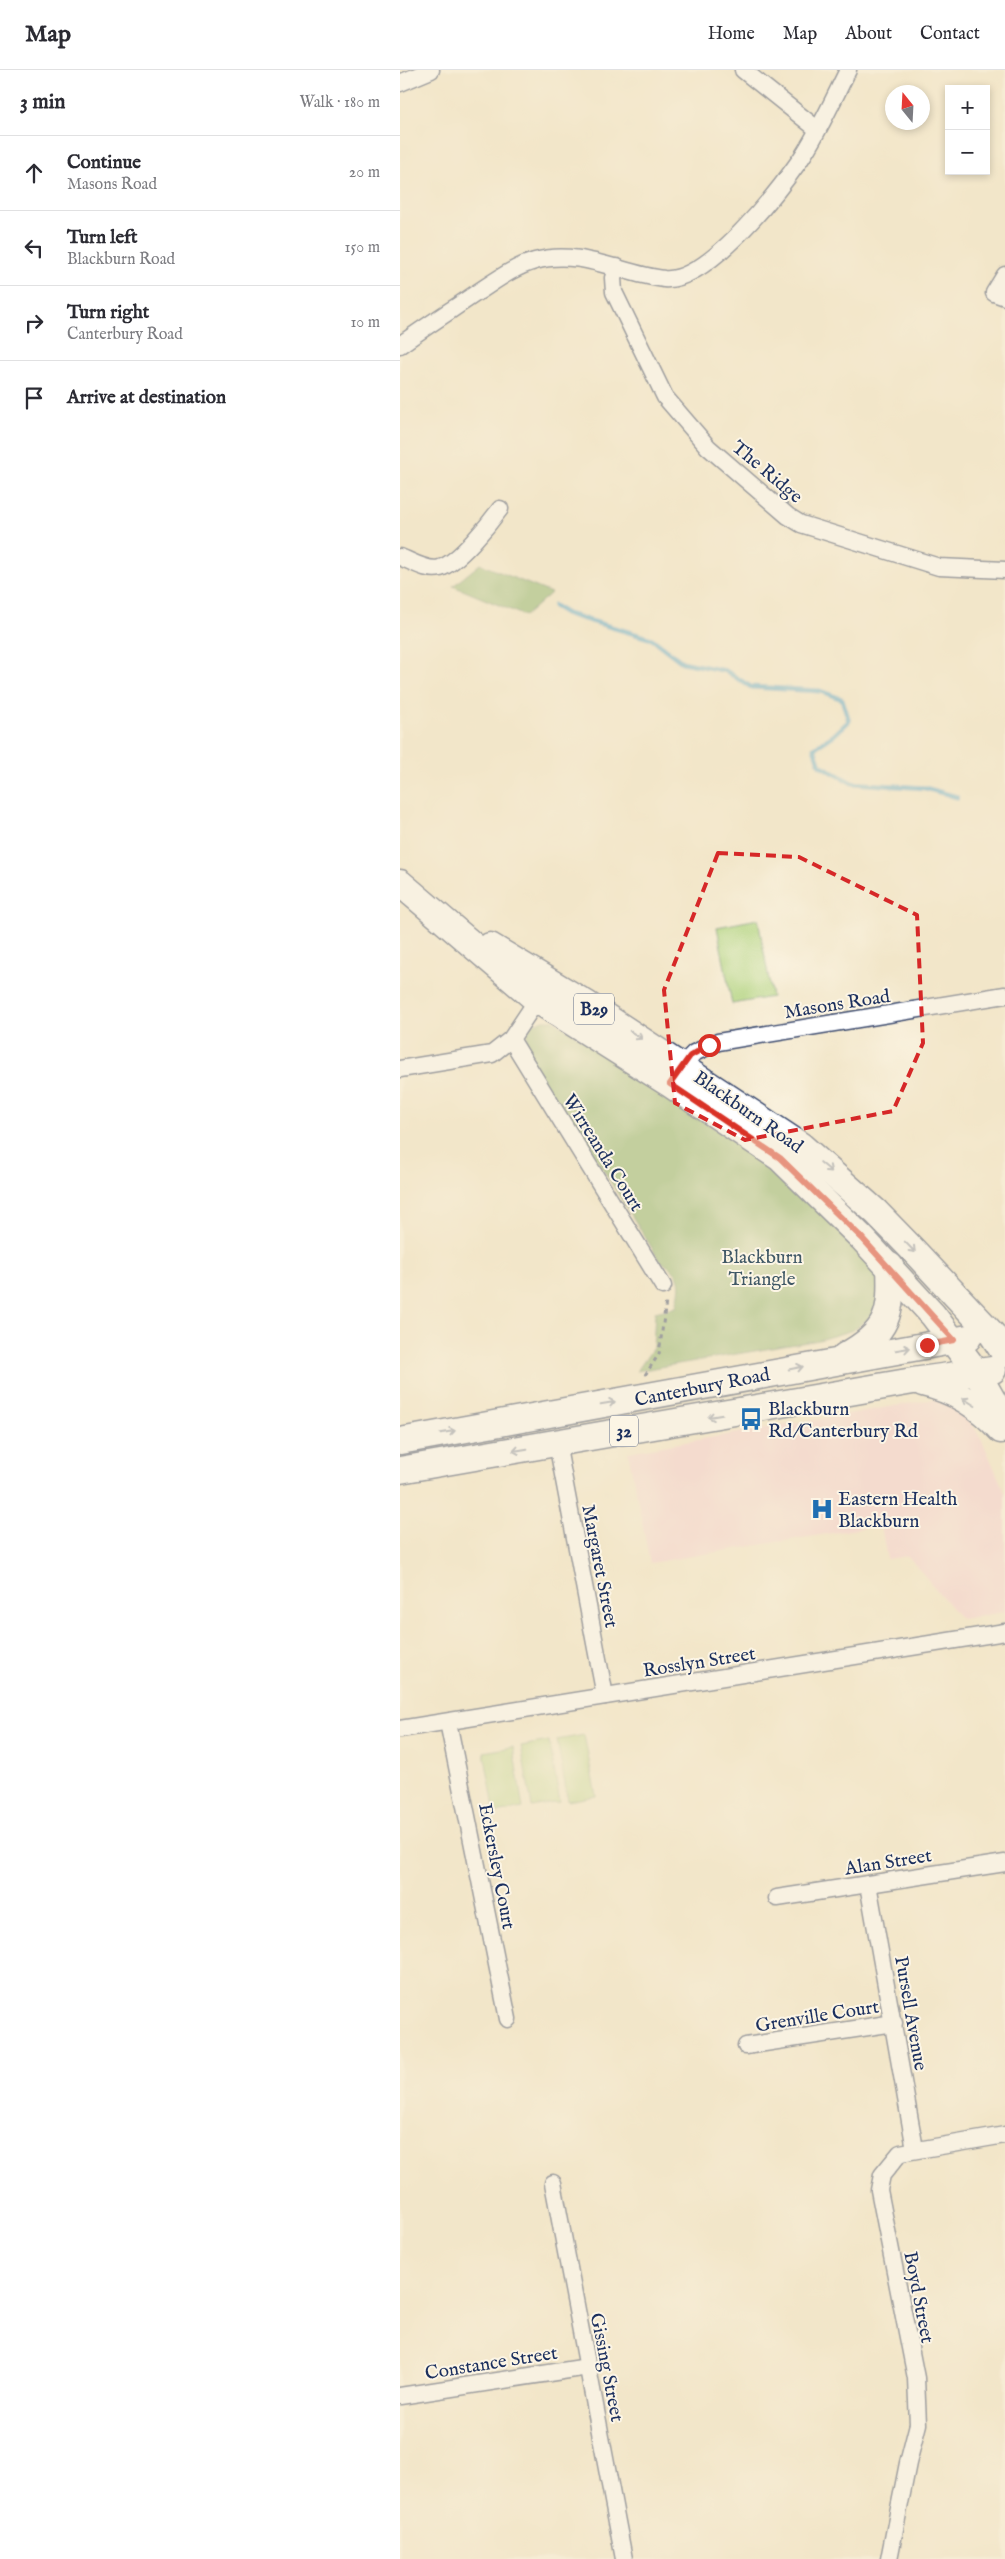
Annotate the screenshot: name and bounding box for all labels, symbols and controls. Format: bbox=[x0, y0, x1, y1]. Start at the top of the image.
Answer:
text: Map bbox=[25, 19, 71, 50]
text: Home bbox=[708, 23, 755, 46]
text: Map bbox=[783, 23, 817, 46]
text: About bbox=[845, 23, 892, 46]
text: Contact bbox=[920, 23, 980, 46]
north arrow bbox=[885, 85, 930, 130]
map controls bbox=[945, 85, 990, 175]
button: + bbox=[945, 85, 990, 130]
text: 3 min bbox=[20, 89, 65, 116]
text: Walk · 180 m bbox=[299, 93, 380, 113]
button: − bbox=[945, 130, 990, 175]
text: Continue bbox=[67, 151, 141, 175]
icon: ahead bbox=[20, 159, 48, 187]
text: 20 m bbox=[349, 163, 380, 183]
text: Masons Road bbox=[67, 175, 157, 195]
text: Turn left bbox=[67, 226, 138, 250]
icon: left bbox=[20, 234, 48, 262]
text: 150 m bbox=[345, 238, 380, 258]
text: Blackburn Road bbox=[67, 250, 175, 270]
text: Turn right bbox=[67, 301, 149, 325]
icon: right bbox=[20, 309, 48, 337]
text: 10 m bbox=[350, 313, 380, 333]
text: Canterbury Road bbox=[67, 325, 183, 345]
icon: arrive bbox=[20, 384, 48, 412]
text: Arrive at destination bbox=[67, 386, 226, 410]
street label: The Ridge bbox=[726, 436, 807, 509]
street label: Masons Road bbox=[783, 985, 893, 1025]
road number: B29 bbox=[574, 994, 614, 1024]
one-way arrow bbox=[628, 1031, 642, 1041]
route start bbox=[698, 1034, 721, 1057]
street label: Blackburn Road bbox=[688, 1066, 808, 1160]
street label: Wirreanda Court bbox=[557, 1090, 648, 1217]
one-way arrow bbox=[819, 1161, 832, 1172]
one-way arrow bbox=[904, 1240, 916, 1252]
park label: Blackburn Triangle bbox=[721, 1246, 803, 1292]
route end bbox=[916, 1334, 939, 1357]
one-way arrow bbox=[895, 1343, 911, 1353]
street label: Canterbury Road bbox=[633, 1363, 773, 1413]
one-way arrow bbox=[787, 1363, 803, 1372]
one-way arrow bbox=[962, 1397, 976, 1407]
one-way arrow bbox=[600, 1398, 616, 1408]
place label: Blackburn Rd/Canterbury Rd bbox=[768, 1398, 919, 1444]
bus stop icon: Blackburn Rd/Canterbury Rd bbox=[738, 1406, 764, 1432]
one-way arrow bbox=[707, 1411, 723, 1421]
road number: 32 bbox=[610, 1415, 638, 1446]
one-way arrow bbox=[440, 1427, 456, 1436]
one-way arrow bbox=[513, 1445, 529, 1455]
place label: Eastern Health Blackburn bbox=[838, 1488, 957, 1534]
hospital icon: Eastern Health Blackburn bbox=[809, 1496, 835, 1522]
street label: Margaret Street bbox=[575, 1503, 623, 1631]
street label: Rosslyn Street bbox=[641, 1642, 758, 1684]
street label: Eckersley Court bbox=[472, 1801, 520, 1932]
street label: Alan Street bbox=[842, 1844, 934, 1882]
street label: Pursell Avenue bbox=[888, 1954, 932, 2073]
street label: Grenville Court bbox=[754, 1995, 881, 2039]
street label: Boyd Street bbox=[897, 2249, 939, 2346]
street label: Gissing Street bbox=[584, 2311, 628, 2424]
street label: Constance Street bbox=[423, 2342, 560, 2386]

